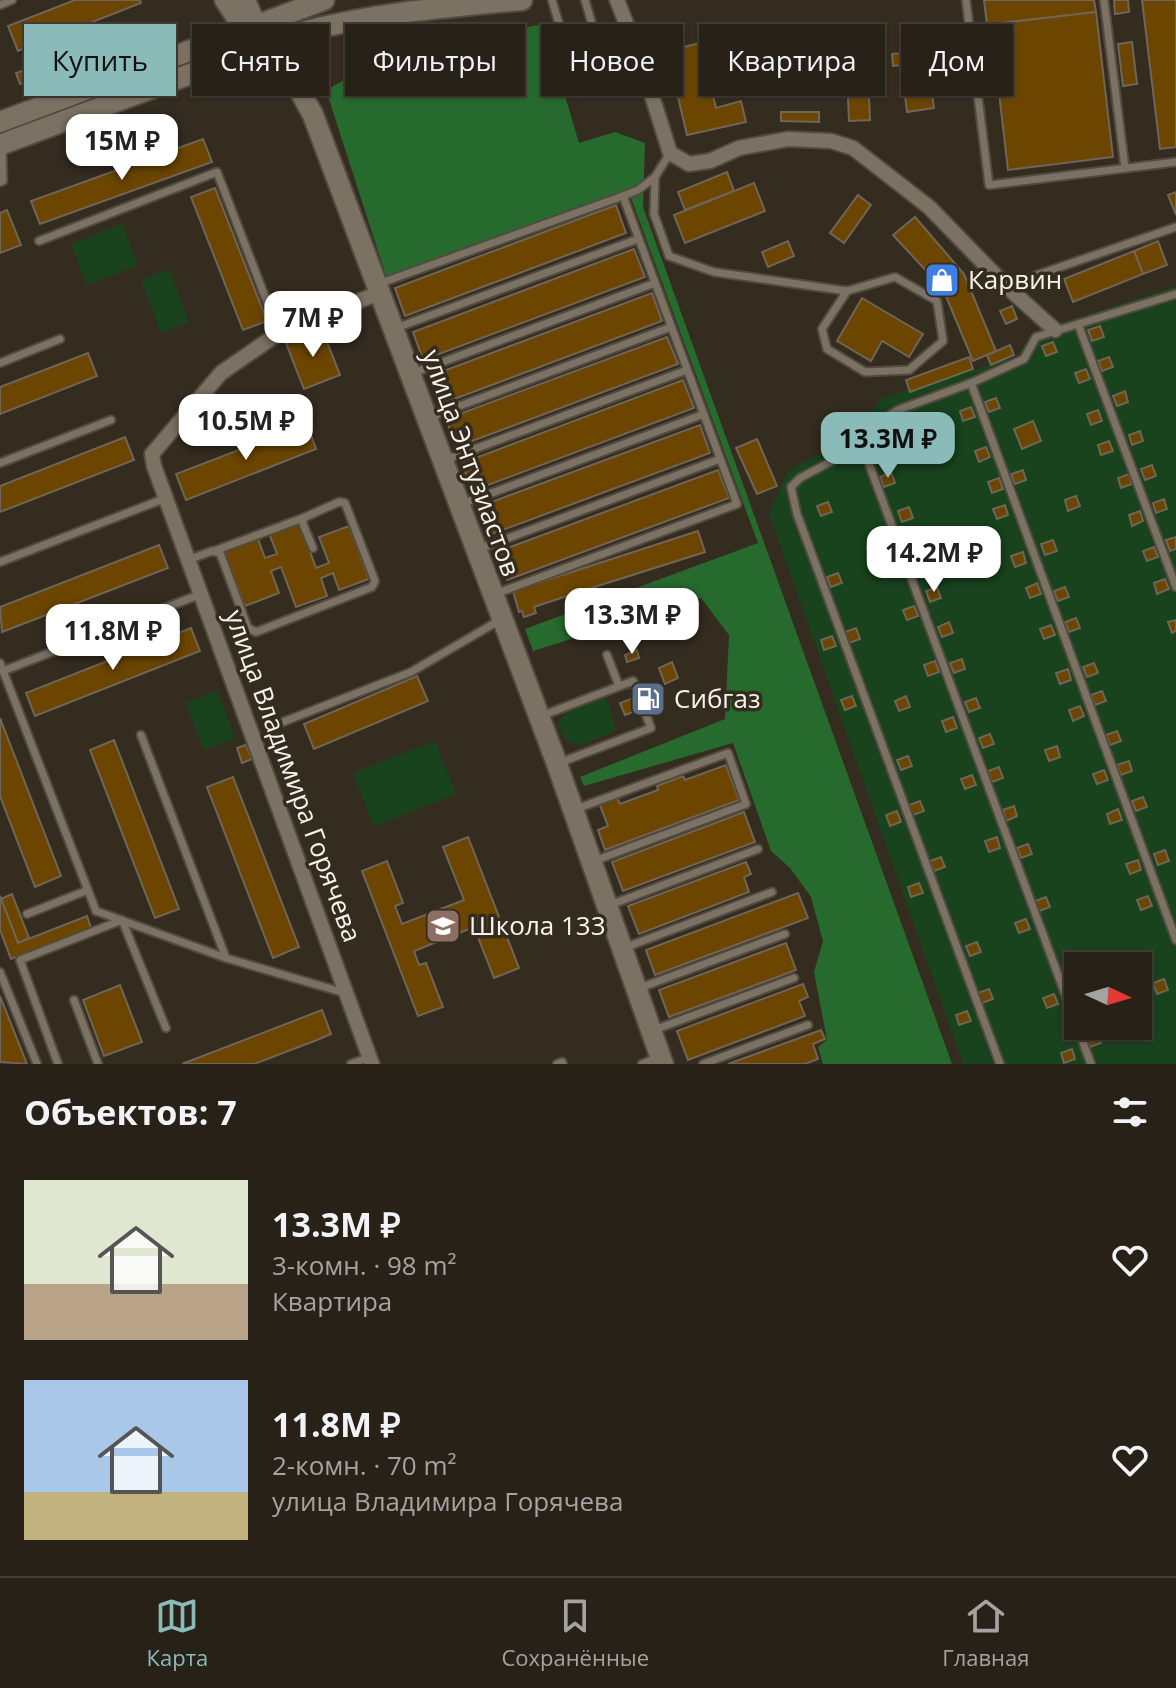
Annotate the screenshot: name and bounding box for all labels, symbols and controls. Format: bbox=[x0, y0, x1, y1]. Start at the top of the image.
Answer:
chip: Купить bbox=[24, 24, 176, 96]
chip: Снять bbox=[192, 24, 329, 96]
chip: Фильтры bbox=[345, 24, 525, 96]
chip: Новое bbox=[541, 24, 683, 96]
chip: Квартира bbox=[699, 24, 885, 96]
chip: Дом bbox=[901, 24, 1013, 96]
pin: 15M ₽ bbox=[66, 114, 178, 182]
text: 15M ₽ bbox=[84, 122, 160, 158]
shop icon: Карвин bbox=[923, 261, 961, 299]
place label: Карвин bbox=[968, 261, 1062, 297]
pin: 7M ₽ bbox=[266, 291, 360, 359]
text: 7M ₽ bbox=[282, 299, 344, 335]
street label: улица Энтузиастов bbox=[414, 344, 530, 581]
pin: 10.5M ₽ bbox=[172, 394, 320, 462]
text: 10.5M ₽ bbox=[197, 402, 295, 438]
pin: 13.3M ₽ bbox=[814, 412, 962, 480]
text: 13.3M ₽ bbox=[839, 420, 937, 456]
pin: 14.2M ₽ bbox=[860, 526, 1008, 594]
text: 14.2M ₽ bbox=[885, 534, 983, 570]
pin: 13.3M ₽ bbox=[558, 588, 706, 656]
text: 13.3M ₽ bbox=[583, 596, 681, 632]
pin: 11.8M ₽ bbox=[39, 604, 187, 672]
street label: улица Владимира Горячева bbox=[217, 604, 371, 947]
text: 11.8M ₽ bbox=[64, 612, 162, 648]
fuel station icon: Сибгаз bbox=[629, 680, 667, 718]
place label: Сибгаз bbox=[674, 680, 761, 716]
school or university icon: Школа 133 bbox=[424, 907, 462, 945]
place label: Школа 133 bbox=[469, 907, 606, 943]
north arrow bbox=[1064, 952, 1152, 1040]
map controls bbox=[1064, 952, 1152, 1040]
text: Объектов: 7 bbox=[24, 1089, 237, 1135]
icon: filters bbox=[1108, 1090, 1152, 1134]
text: 13.3M ₽ bbox=[272, 1201, 401, 1247]
icon: home bbox=[88, 1212, 184, 1308]
icon: heart bbox=[1108, 1238, 1152, 1282]
text: 3-комн. · 98 m² bbox=[272, 1247, 457, 1283]
text: Квартира bbox=[272, 1283, 392, 1319]
text: 11.8M ₽ bbox=[272, 1401, 401, 1447]
icon: home bbox=[88, 1412, 184, 1508]
icon: heart bbox=[1108, 1438, 1152, 1482]
text: 2-комн. · 70 m² bbox=[272, 1447, 457, 1483]
text: улица Владимира Горячева bbox=[272, 1483, 623, 1519]
tab: Карта bbox=[147, 1594, 208, 1672]
tab: Сохранённые bbox=[501, 1594, 649, 1672]
tab: Главная bbox=[942, 1594, 1029, 1672]

